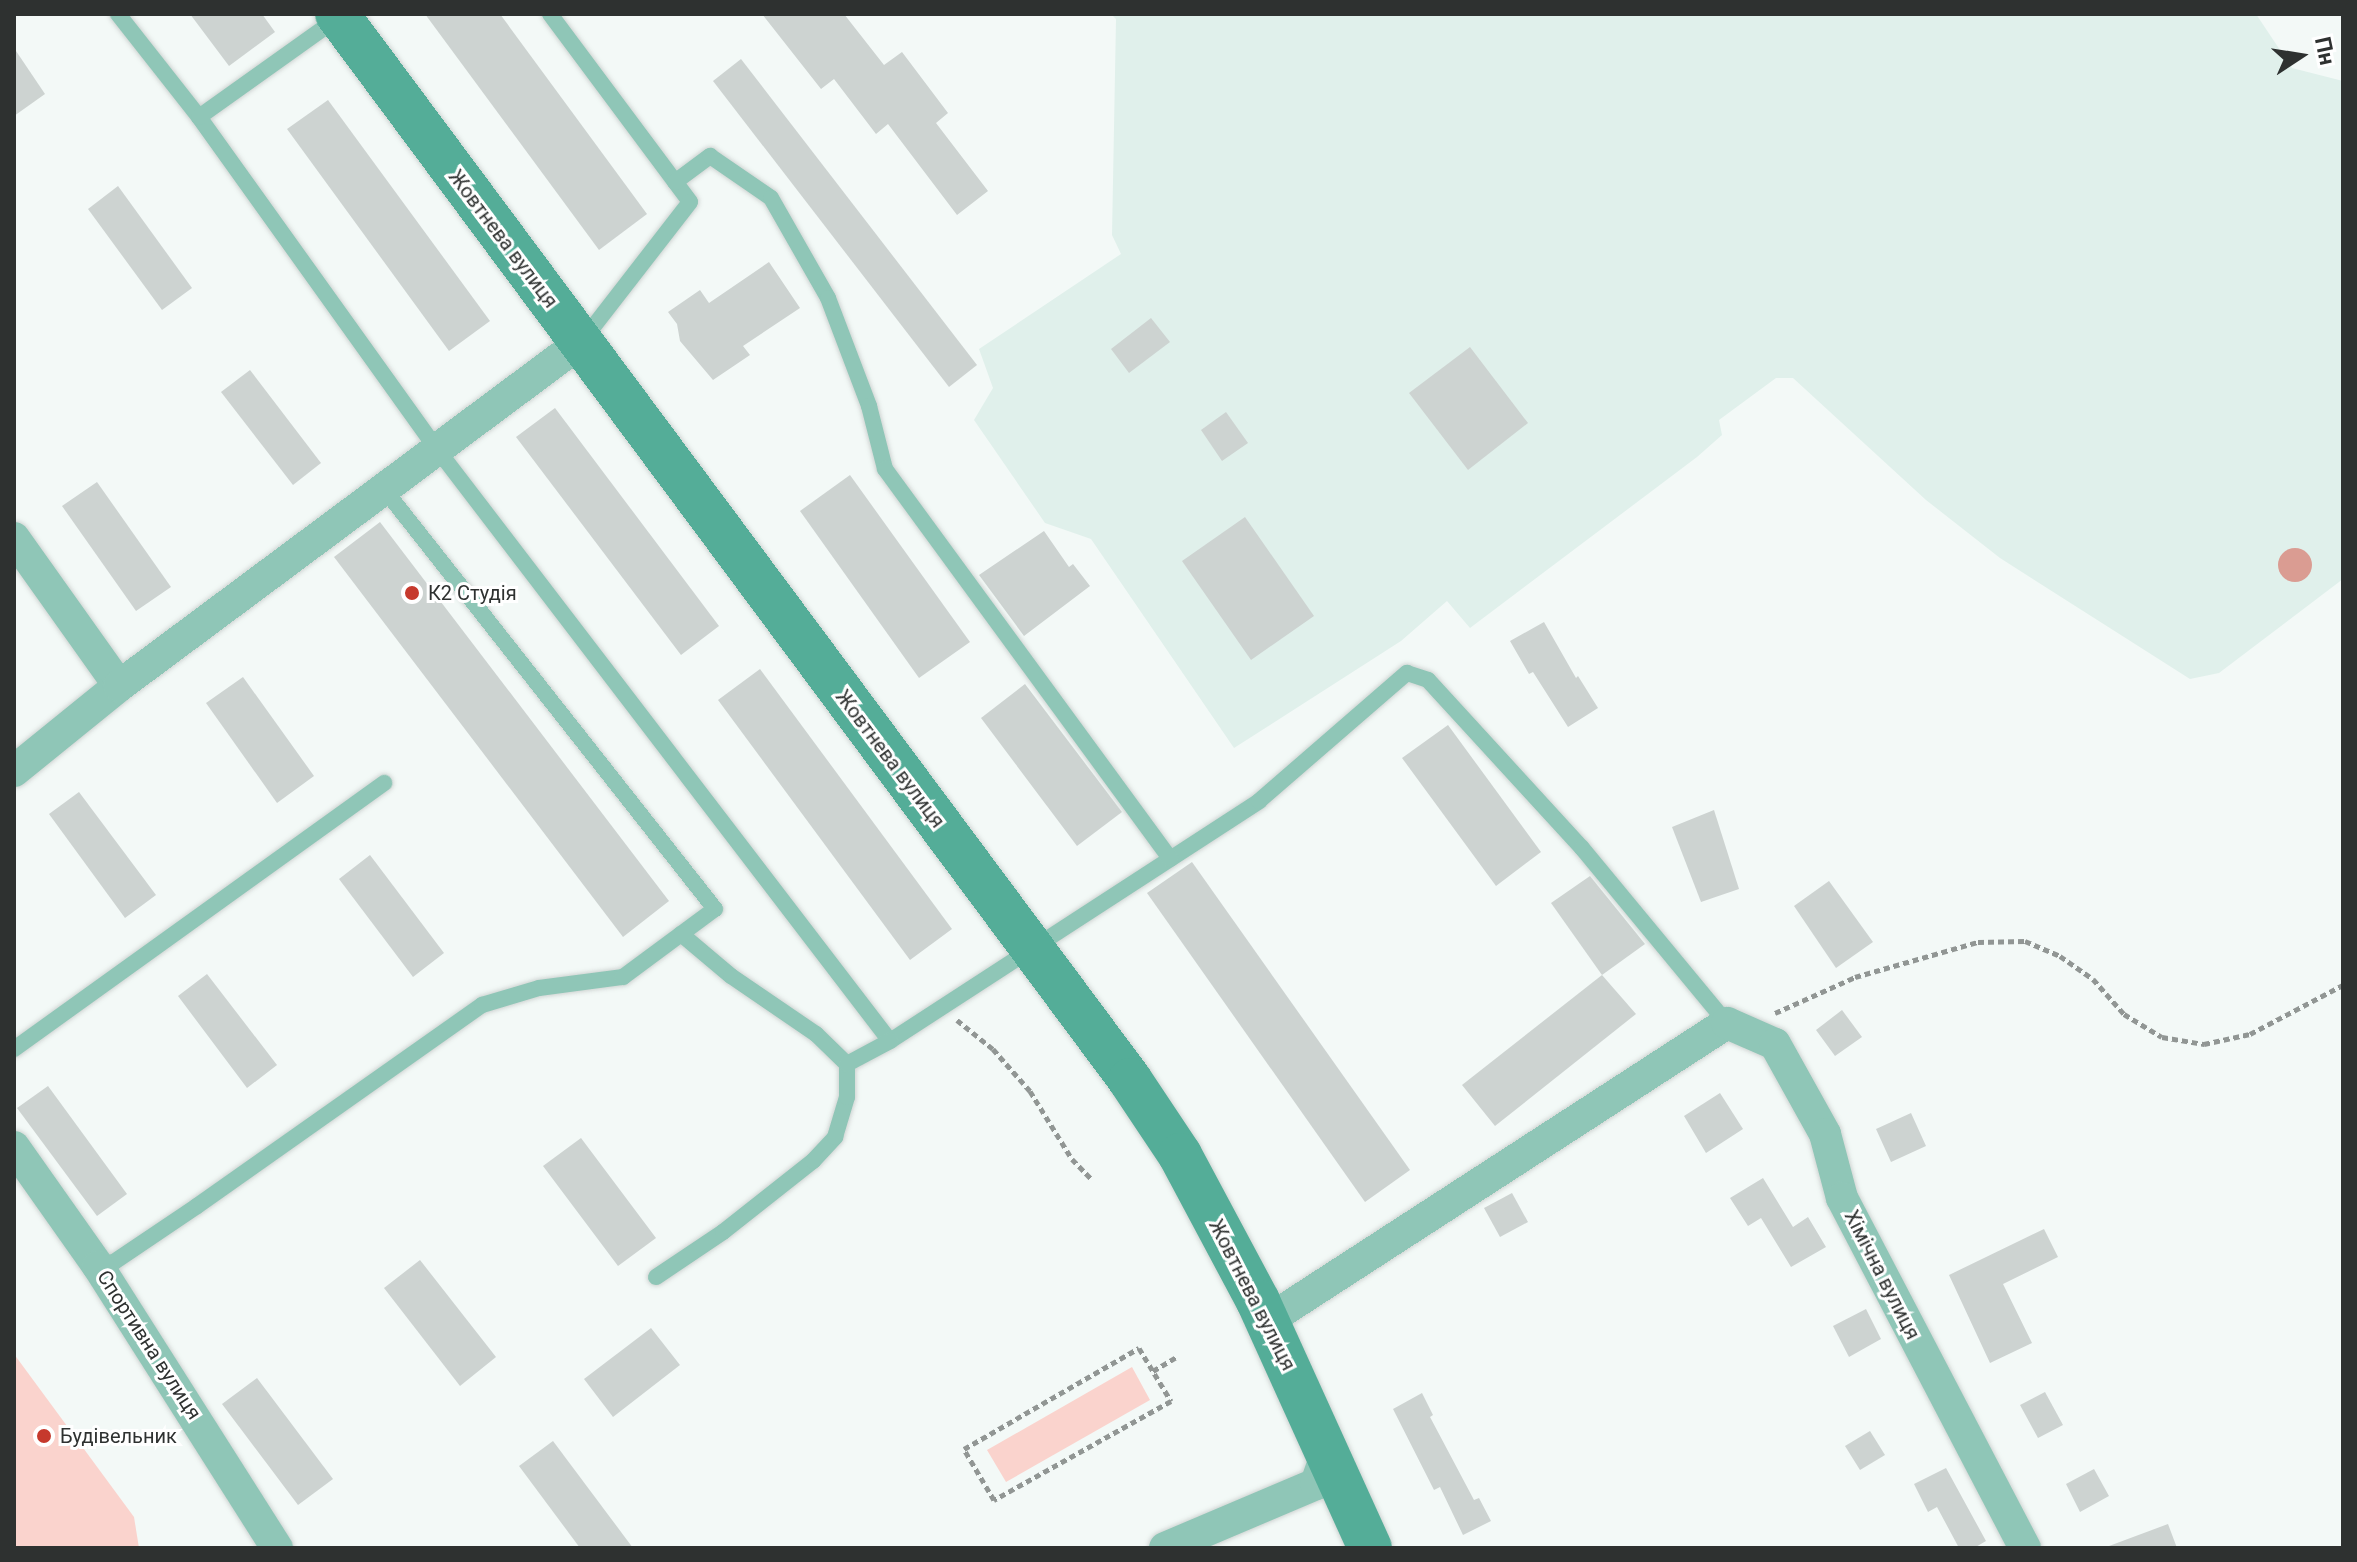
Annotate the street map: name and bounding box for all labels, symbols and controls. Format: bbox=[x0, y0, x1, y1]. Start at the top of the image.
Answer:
north arrow bbox=[2261, 16, 2341, 96]
text: Пн bbox=[2310, 35, 2340, 67]
street label: Жовтнева вулиця bbox=[443, 165, 563, 313]
place label: К2 Студiя bbox=[428, 581, 517, 605]
marker: К2 Студiя bbox=[403, 584, 421, 602]
street label: Жовтнева вулиця bbox=[830, 685, 950, 833]
street label: Хімічна вулиця bbox=[1839, 1206, 1925, 1344]
street label: Жовтнева вулиця bbox=[1204, 1216, 1300, 1374]
street label: Спортивна вулиця bbox=[92, 1266, 206, 1424]
place label: Будівельник bbox=[60, 1424, 177, 1448]
marker: Будівельник bbox=[35, 1427, 53, 1445]

